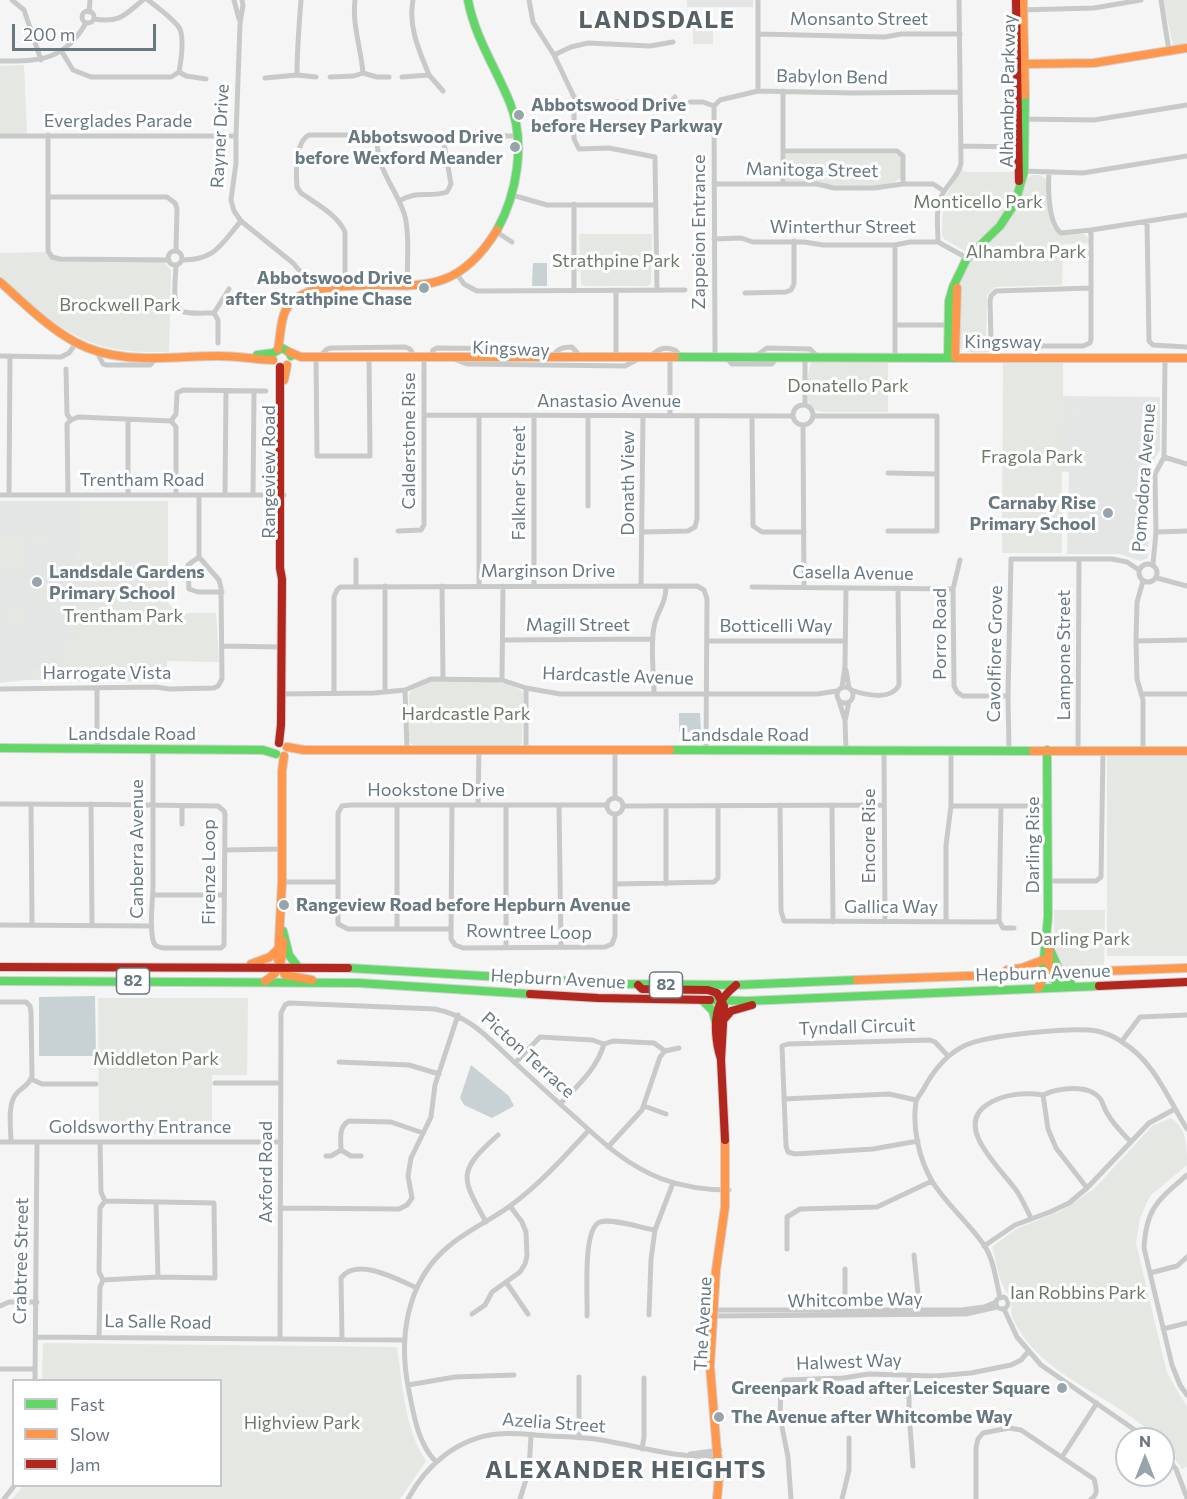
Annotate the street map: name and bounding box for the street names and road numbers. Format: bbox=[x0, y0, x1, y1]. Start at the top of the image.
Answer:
street label: Monsanto Street bbox=[790, 8, 928, 30]
street label: Alhambra Parkway bbox=[996, 14, 1020, 168]
street label: Babylon Bend bbox=[776, 65, 888, 89]
street label: Rayner Drive bbox=[206, 83, 234, 189]
street label: Everglades Parade bbox=[44, 110, 192, 132]
street label: Zappeion Entrance bbox=[688, 155, 710, 309]
street label: Manitoga Street bbox=[745, 158, 879, 182]
street label: Winterthur Street bbox=[770, 216, 916, 238]
street label: Kingsway bbox=[964, 331, 1042, 353]
street label: Kingsway bbox=[472, 337, 550, 361]
street label: Calderstone Rise bbox=[398, 373, 420, 509]
street label: Anastasio Avenue bbox=[537, 390, 681, 412]
street label: Pomodora Avenue bbox=[1128, 403, 1160, 553]
street label: Rangeview Road bbox=[258, 405, 280, 539]
street label: Falkner Street bbox=[508, 425, 530, 541]
street label: Donath View bbox=[617, 430, 639, 536]
street label: Trentham Road bbox=[79, 469, 205, 491]
street label: Marginson Drive bbox=[481, 560, 615, 582]
street label: Casella Avenue bbox=[792, 561, 914, 585]
street label: Cavolfiore Grove bbox=[983, 585, 1007, 723]
street label: Porro Road bbox=[929, 588, 951, 680]
street label: Lampone Street bbox=[1053, 590, 1075, 720]
street label: Magill Street bbox=[526, 614, 630, 636]
street label: Botticelli Way bbox=[719, 615, 833, 637]
street label: Harrogate Vista bbox=[43, 662, 171, 684]
street label: Hardcastle Avenue bbox=[542, 663, 694, 689]
street label: Landsdale Road bbox=[68, 723, 196, 745]
street label: Landsdale Road bbox=[681, 724, 809, 746]
street label: Canberra Avenue bbox=[126, 779, 148, 919]
street label: Hookstone Drive bbox=[367, 779, 505, 801]
street label: Encore Rise bbox=[858, 789, 880, 883]
street label: Darling Rise bbox=[1022, 797, 1044, 893]
street label: Firenze Loop bbox=[198, 819, 220, 925]
street label: Gallica Way bbox=[844, 896, 938, 918]
street label: Rowntree Loop bbox=[466, 920, 592, 944]
street label: Hepburn Avenue bbox=[975, 960, 1111, 986]
street label: Hepburn Avenue bbox=[490, 965, 626, 993]
road number: 82 bbox=[116, 968, 150, 994]
road number: 82 bbox=[650, 972, 682, 998]
street label: Picton Terrace bbox=[477, 1007, 579, 1103]
street label: Tyndall Circuit bbox=[798, 1014, 916, 1040]
street label: Goldsworthy Entrance bbox=[49, 1116, 231, 1138]
street label: Axford Road bbox=[255, 1121, 277, 1223]
street label: Crabtree Street bbox=[9, 1197, 33, 1325]
street label: The Avenue bbox=[690, 1276, 716, 1372]
street label: Whitcombe Way bbox=[787, 1288, 923, 1312]
street label: La Salle Road bbox=[104, 1310, 212, 1334]
street label: Halwest Way bbox=[796, 1349, 902, 1375]
street label: Azelia Street bbox=[501, 1409, 607, 1437]

